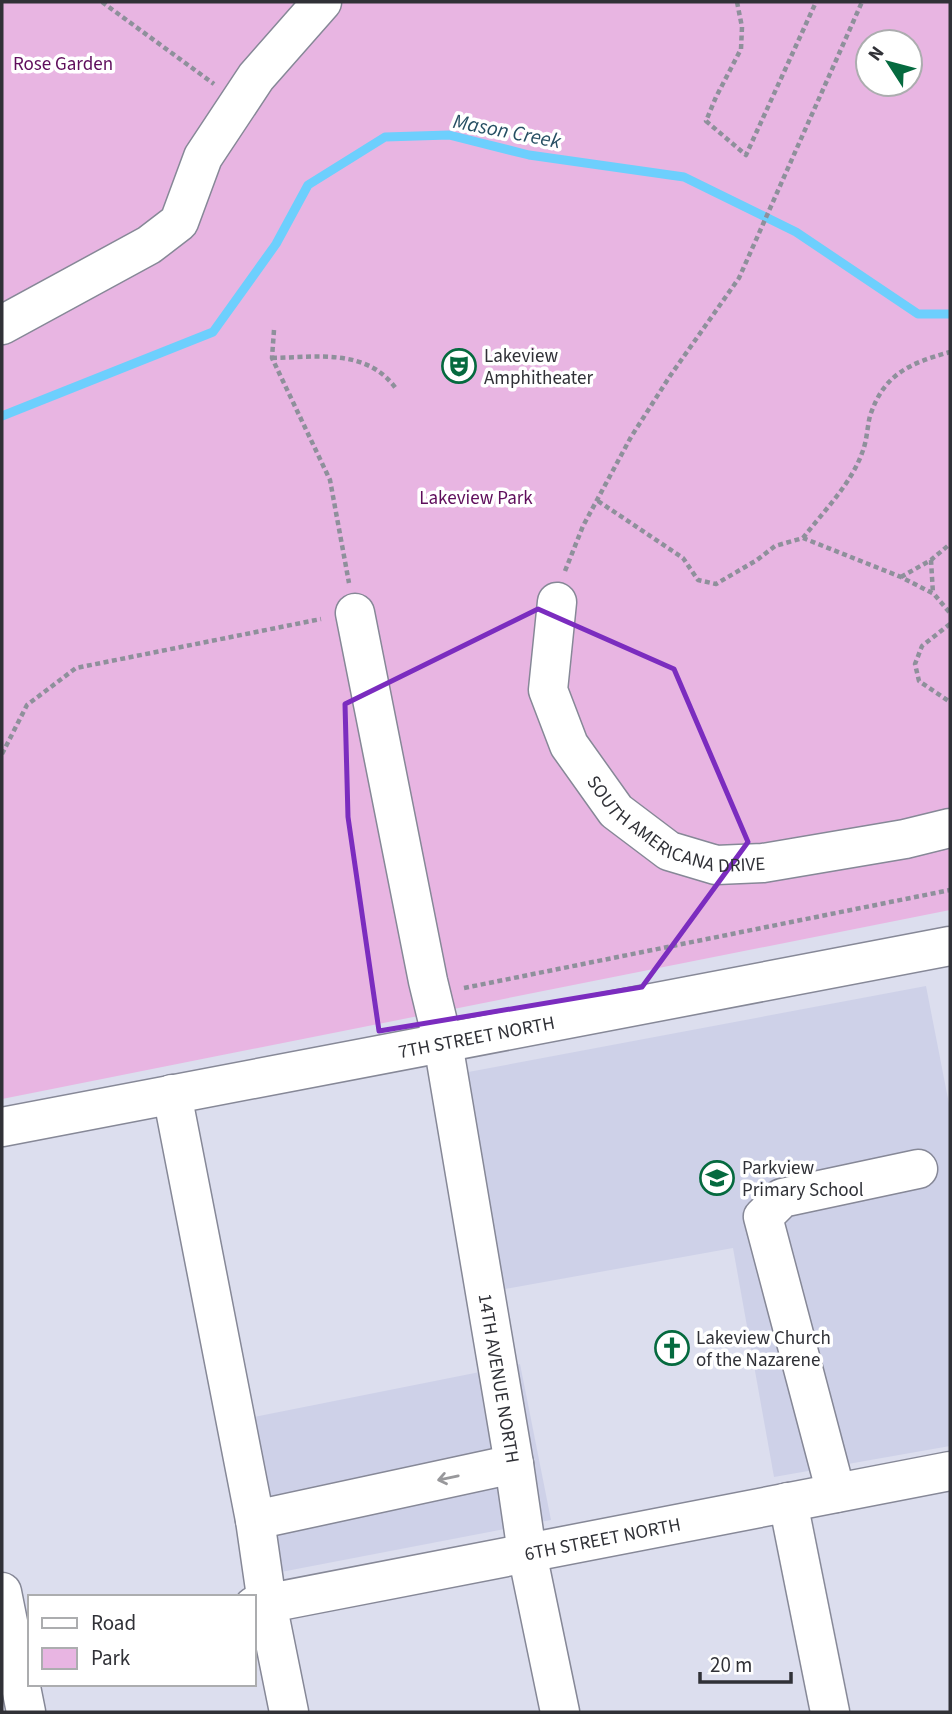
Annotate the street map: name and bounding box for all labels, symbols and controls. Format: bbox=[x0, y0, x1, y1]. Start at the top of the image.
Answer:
north arrow bbox=[854, 28, 924, 98]
text: N bbox=[862, 41, 891, 67]
park label: Rose Garden bbox=[13, 51, 113, 78]
water label: Mason Creek bbox=[451, 106, 564, 156]
place label: Lakeview Amphitheater bbox=[484, 343, 593, 392]
theatre icon: Lakeview Amphitheater bbox=[440, 347, 478, 385]
park label: Lakeview Park bbox=[419, 485, 533, 512]
street label: SOUTH AMERICANA DRIVE bbox=[580, 770, 766, 880]
street label: 7TH STREET NORTH bbox=[396, 1010, 557, 1066]
place label: Parkview Primary School bbox=[742, 1155, 864, 1204]
school or university icon: Parkview Primary School bbox=[698, 1159, 736, 1197]
street label: 14TH AVENUE NORTH bbox=[470, 1292, 526, 1465]
place label: Lakeview Church of the Nazarene bbox=[696, 1325, 831, 1374]
church icon: Lakeview Church of the Nazarene bbox=[653, 1329, 691, 1367]
one-way arrow bbox=[437, 1472, 460, 1486]
street label: 6TH STREET NORTH bbox=[522, 1512, 683, 1568]
legend bbox=[28, 1595, 256, 1686]
text: Road bbox=[91, 1608, 136, 1638]
scale bar bbox=[700, 1640, 791, 1684]
text: Park bbox=[91, 1643, 131, 1673]
text: 20 m bbox=[710, 1650, 752, 1680]

